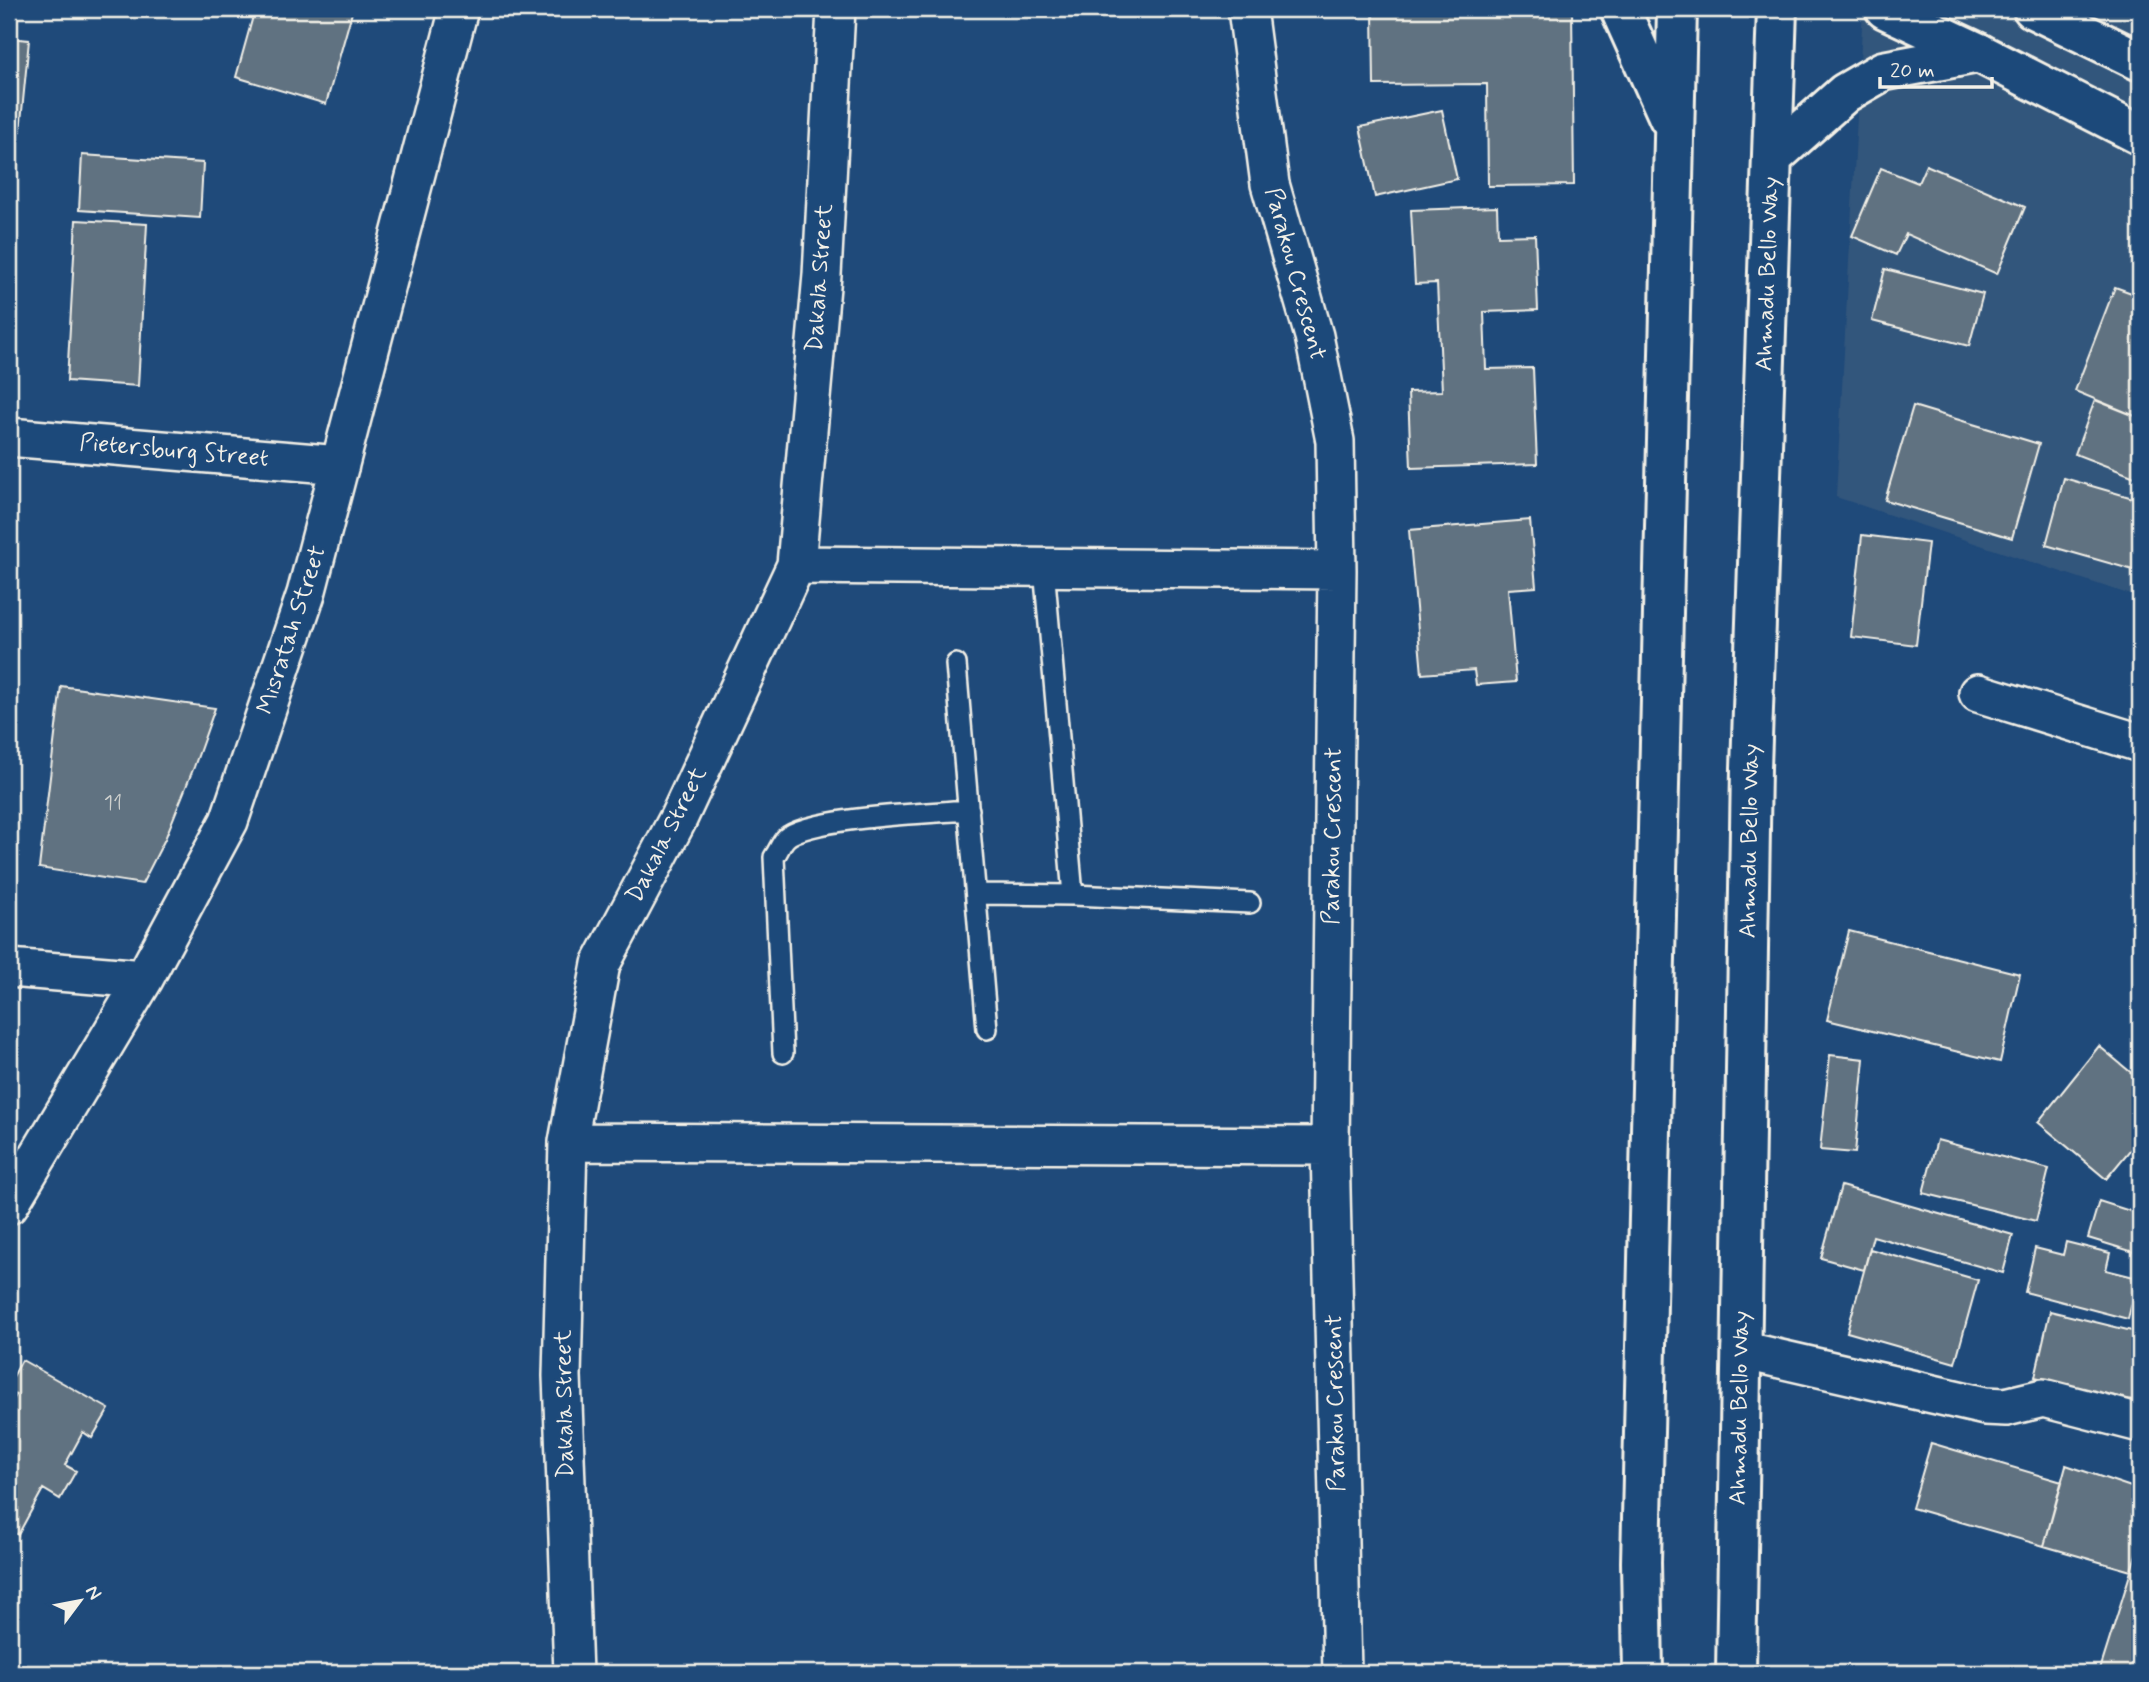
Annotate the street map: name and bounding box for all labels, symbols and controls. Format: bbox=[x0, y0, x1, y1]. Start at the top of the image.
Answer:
scale bar bbox=[1880, 46, 1992, 90]
text: 20 m bbox=[1890, 57, 1935, 85]
street label: Ahmadu Bello Way bbox=[1749, 176, 1787, 372]
street label: Parakou Crescent bbox=[1257, 184, 1333, 364]
street label: Dakala Street bbox=[799, 203, 841, 353]
street label: Pietersburg Street bbox=[78, 427, 270, 475]
street label: Misratah Street bbox=[250, 542, 334, 718]
street label: Ahmadu Bello Way bbox=[1733, 743, 1767, 939]
street label: Parakou Crescent bbox=[1316, 747, 1350, 925]
street label: Dakala Street bbox=[619, 762, 715, 908]
house number: 11 bbox=[104, 789, 122, 817]
street label: Ahmadu Bello Way bbox=[1723, 1310, 1757, 1506]
street label: Parakou Crescent bbox=[1319, 1314, 1353, 1492]
street label: Dakala Street bbox=[548, 1329, 582, 1479]
north arrow bbox=[46, 1566, 116, 1636]
text: N bbox=[79, 1581, 107, 1605]

